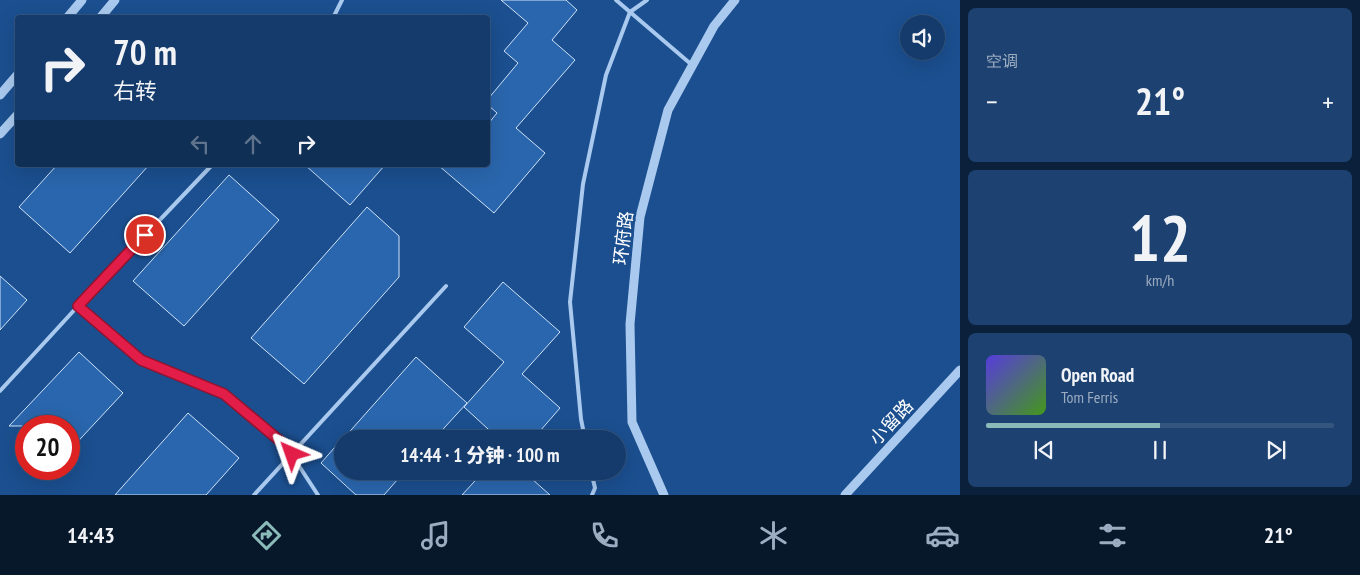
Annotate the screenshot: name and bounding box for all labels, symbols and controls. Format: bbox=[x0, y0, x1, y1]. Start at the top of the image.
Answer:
map controls bbox=[900, 15, 945, 60]
button: sound bbox=[900, 15, 945, 60]
text: 70 m bbox=[113, 29, 177, 75]
icon: right bbox=[30, 35, 95, 100]
text: 空调 bbox=[986, 51, 1018, 71]
text: 21° bbox=[1135, 76, 1185, 125]
text: 右转 bbox=[113, 77, 157, 105]
text: − bbox=[986, 83, 998, 120]
text: + bbox=[1322, 83, 1334, 120]
icon: left bbox=[186, 130, 214, 158]
icon: ahead bbox=[239, 130, 267, 158]
icon: right bbox=[292, 130, 320, 158]
text: 12 bbox=[1129, 195, 1191, 279]
street label: 环府路 bbox=[608, 210, 638, 266]
pin bbox=[124, 214, 166, 256]
icon: arrive bbox=[131, 221, 159, 249]
text: km/h bbox=[1146, 270, 1174, 290]
text: Open Road bbox=[1061, 363, 1134, 387]
text: Tom Ferris bbox=[1061, 387, 1118, 407]
street label: 小留路 bbox=[864, 394, 918, 450]
speed limit sign: 20 bbox=[15, 415, 80, 480]
position arrow bbox=[265, 427, 317, 479]
icon: previous bbox=[1030, 436, 1058, 464]
icon: pause bbox=[1146, 436, 1174, 464]
icon: next bbox=[1262, 436, 1290, 464]
text: 14:44 · 1 分钟 · 100 m bbox=[400, 443, 560, 467]
icon: directions bbox=[249, 518, 284, 553]
icon: music bbox=[418, 518, 453, 553]
icon: phone bbox=[587, 518, 622, 553]
icon: climate bbox=[756, 518, 791, 553]
icon: car bbox=[925, 518, 960, 553]
icon: filters bbox=[1095, 518, 1130, 553]
text: 14:43 bbox=[67, 521, 115, 549]
text: 21° bbox=[1264, 521, 1293, 549]

